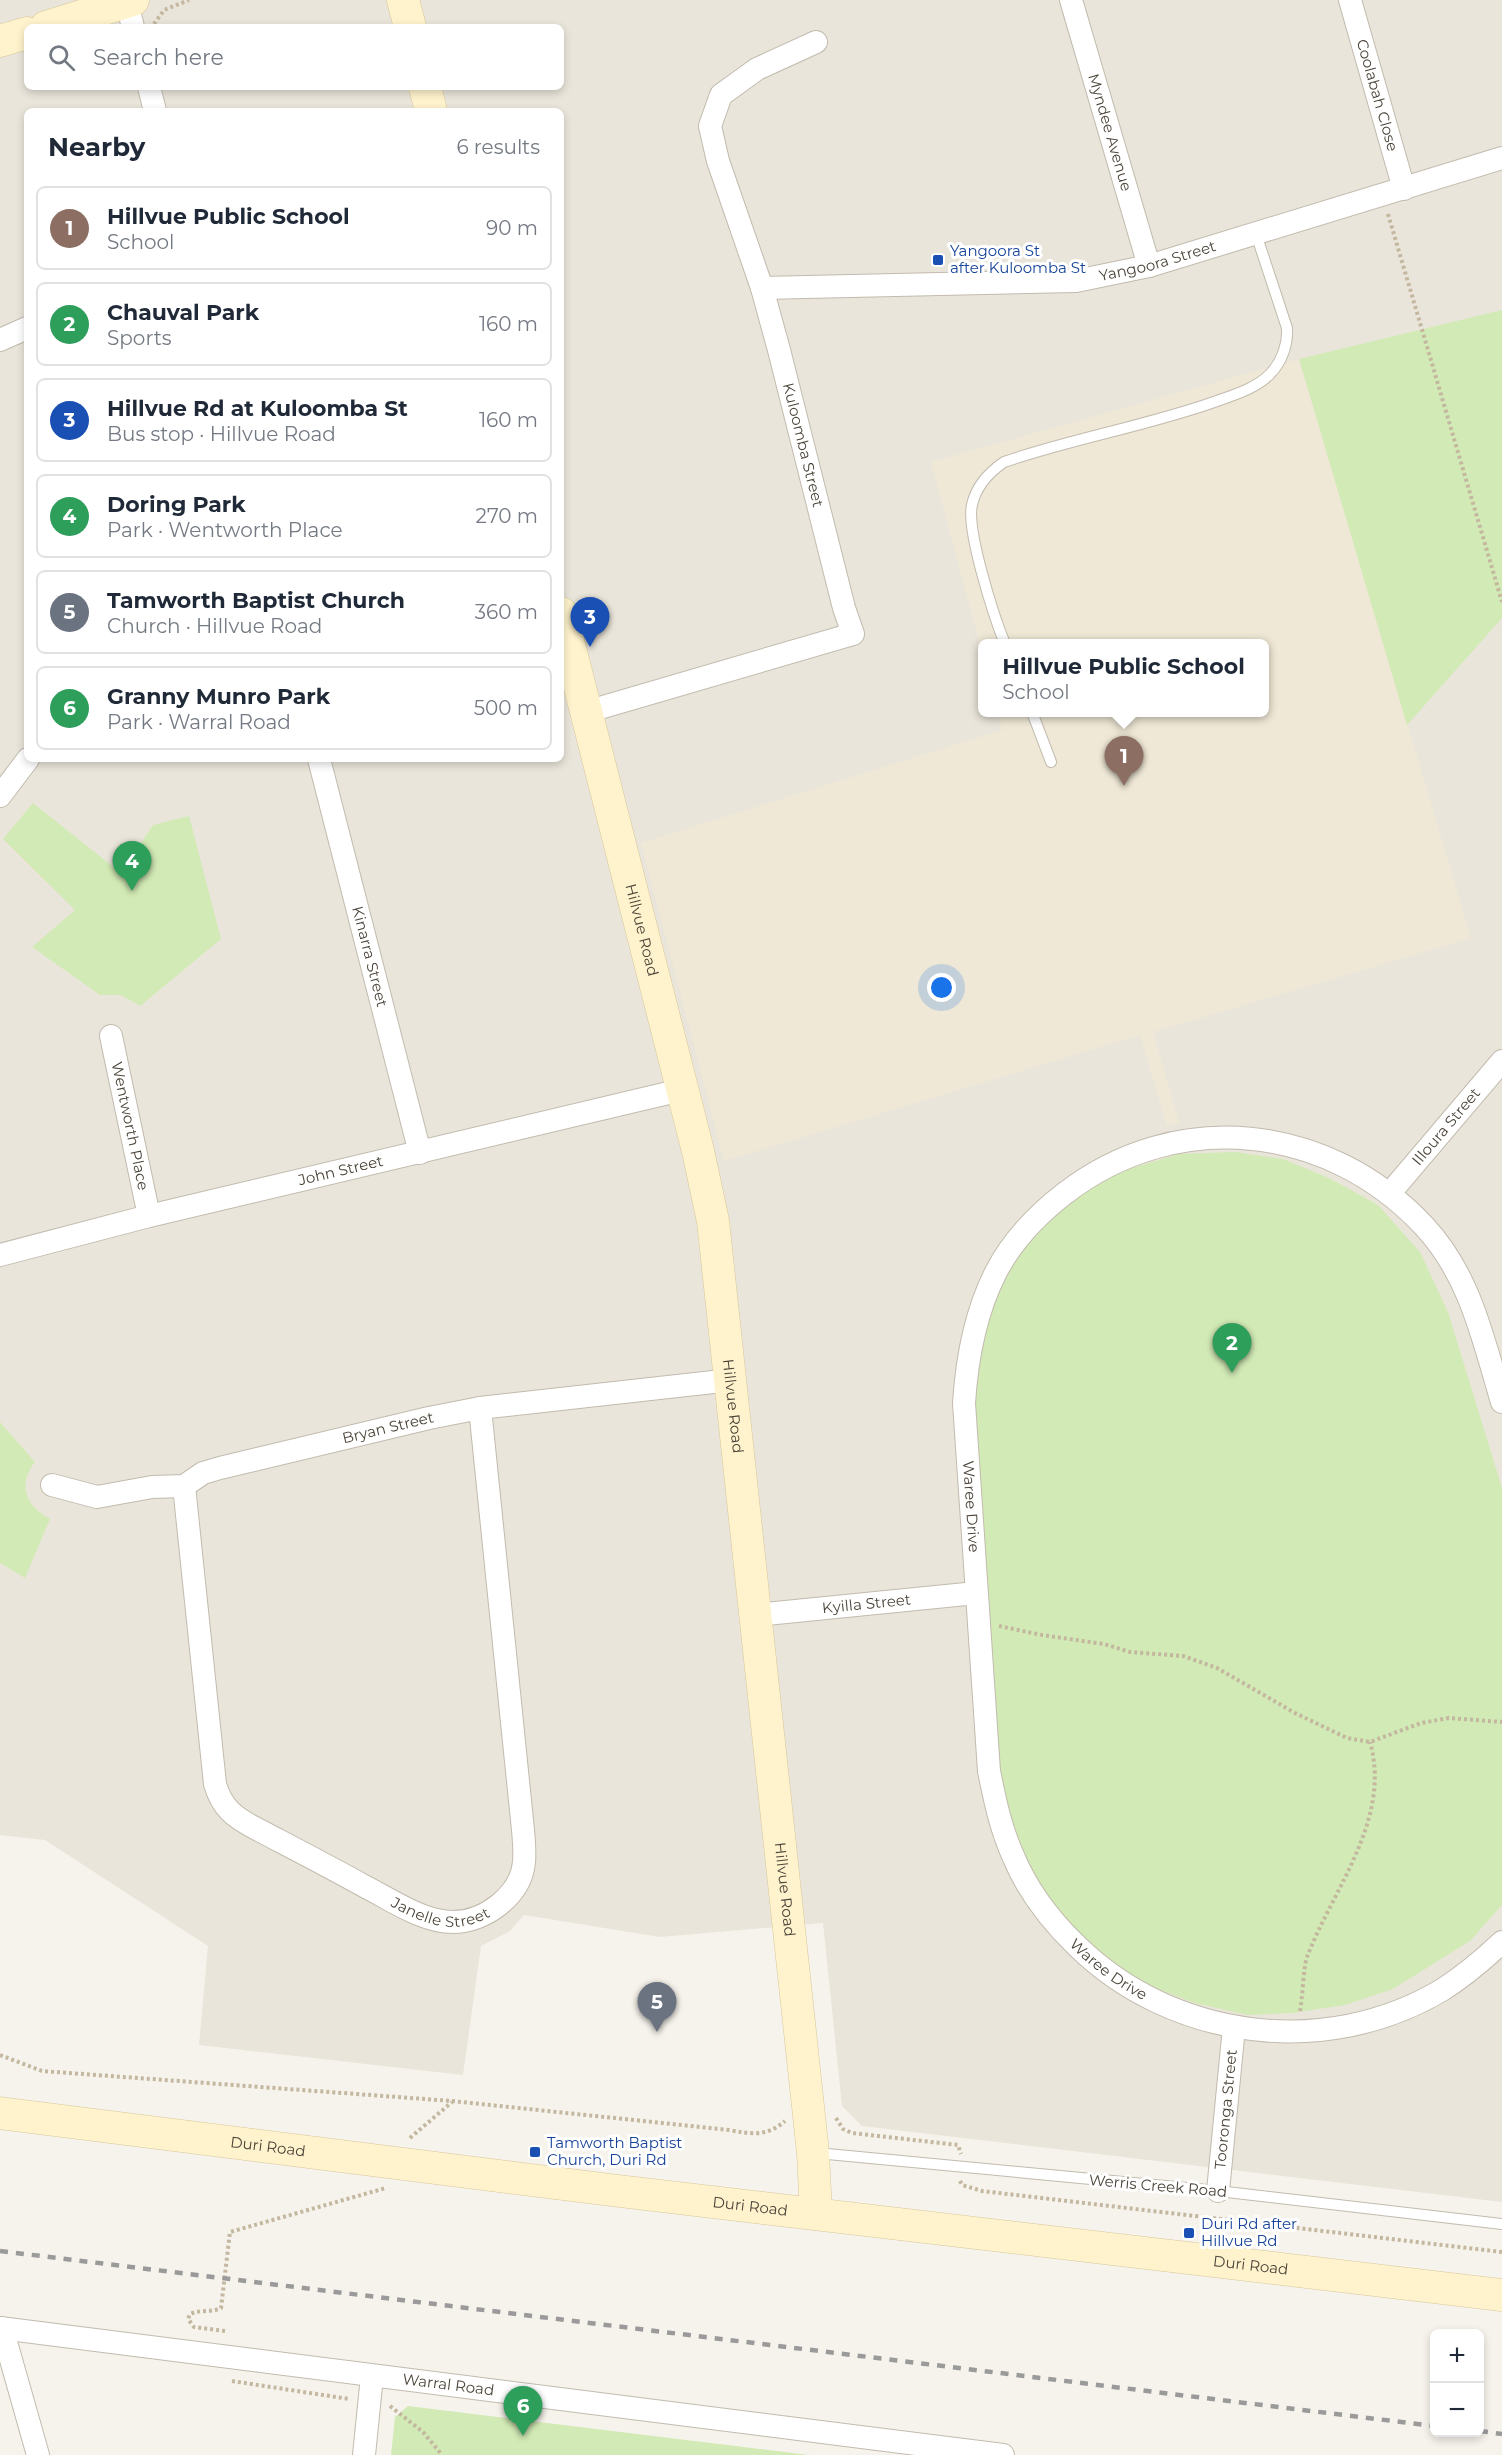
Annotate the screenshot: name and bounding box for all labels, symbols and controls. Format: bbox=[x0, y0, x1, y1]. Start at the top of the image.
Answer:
search box bbox=[24, 24, 564, 90]
street label: Coolabah Close bbox=[1353, 37, 1403, 153]
icon: search bbox=[45, 41, 78, 74]
text: Search here bbox=[93, 44, 224, 71]
street label: Myndee Avenue bbox=[1084, 71, 1137, 193]
text: Nearby bbox=[48, 131, 145, 163]
text: 6 results bbox=[456, 135, 540, 159]
text: Hillvue Public School bbox=[107, 203, 350, 230]
text: 1 bbox=[66, 216, 73, 240]
text: 90 m bbox=[486, 216, 538, 240]
text: School bbox=[107, 230, 174, 254]
street label: Yangoora Street bbox=[1097, 236, 1218, 285]
place label: Yangoora St after Kuloomba St bbox=[950, 241, 1086, 277]
marker: Yangoora St after Kuloomba St bbox=[931, 253, 945, 267]
text: Chauval Park bbox=[107, 299, 259, 326]
text: 2 bbox=[64, 312, 75, 336]
text: 160 m bbox=[479, 312, 538, 336]
text: Sports bbox=[107, 326, 172, 350]
street label: Kuloomba Street bbox=[779, 381, 828, 509]
text: Hillvue Rd at Kuloomba St bbox=[107, 395, 408, 422]
text: 3 bbox=[64, 408, 75, 432]
text: 160 m bbox=[479, 408, 538, 432]
text: Bus stop · Hillvue Road bbox=[107, 422, 336, 446]
text: Doring Park bbox=[107, 491, 246, 518]
text: 4 bbox=[63, 504, 76, 528]
text: 270 m bbox=[476, 504, 538, 528]
text: Park · Wentworth Place bbox=[107, 518, 343, 542]
text: Tamworth Baptist Church bbox=[107, 587, 405, 614]
pin: 3 bbox=[570, 598, 610, 647]
text: 5 bbox=[64, 600, 75, 624]
text: 360 m bbox=[475, 600, 538, 624]
text: Church · Hillvue Road bbox=[107, 614, 322, 638]
popup bbox=[978, 639, 1269, 717]
text: Hillvue Public School bbox=[1002, 653, 1245, 680]
text: School bbox=[1002, 680, 1070, 704]
text: Granny Munro Park bbox=[107, 683, 330, 710]
text: 6 bbox=[63, 696, 76, 720]
text: 500 m bbox=[474, 696, 538, 720]
text: Park · Warral Road bbox=[107, 710, 291, 734]
pin: 1 bbox=[1104, 736, 1144, 786]
pin: 4 bbox=[112, 842, 152, 891]
street label: Hillvue Road bbox=[621, 881, 663, 978]
street label: Kinarra Street bbox=[348, 904, 392, 1009]
your location bbox=[927, 973, 956, 1002]
street label: Wentworth Place bbox=[108, 1060, 153, 1192]
street label: Illoura Street bbox=[1408, 1084, 1484, 1169]
street label: John Street bbox=[295, 1151, 385, 1190]
pin: 2 bbox=[1212, 1324, 1252, 1373]
street label: Hillvue Road bbox=[719, 1358, 748, 1454]
street label: Bryan Street bbox=[340, 1407, 435, 1447]
street label: Waree Drive bbox=[959, 1460, 984, 1553]
street label: Kyilla Street bbox=[821, 1590, 912, 1617]
street label: Hillvue Road bbox=[771, 1841, 800, 1938]
street label: Janelle Street bbox=[387, 1892, 493, 1931]
street label: Waree Drive bbox=[1066, 1934, 1151, 2004]
pin: 5 bbox=[638, 1982, 676, 2032]
street label: Tooronga Street bbox=[1210, 2048, 1241, 2170]
street label: Duri Road bbox=[229, 2132, 307, 2160]
place label: Tamworth Baptist Church, Duri Rd bbox=[547, 2133, 682, 2169]
marker: Tamworth Baptist Church, Duri Rd bbox=[528, 2145, 542, 2159]
street label: Werris Creek Road bbox=[1088, 2170, 1228, 2201]
street label: Duri Road bbox=[712, 2192, 789, 2220]
place label: Duri Rd after Hillvue Rd bbox=[1201, 2214, 1297, 2250]
marker: Duri Rd after Hillvue Rd bbox=[1182, 2226, 1196, 2240]
street label: Duri Road bbox=[1212, 2251, 1289, 2279]
map controls bbox=[1430, 2329, 1484, 2437]
button: + bbox=[1430, 2329, 1484, 2383]
street label: Warral Road bbox=[402, 2369, 495, 2399]
button: − bbox=[1430, 2383, 1484, 2437]
pin: 6 bbox=[504, 2386, 542, 2436]

